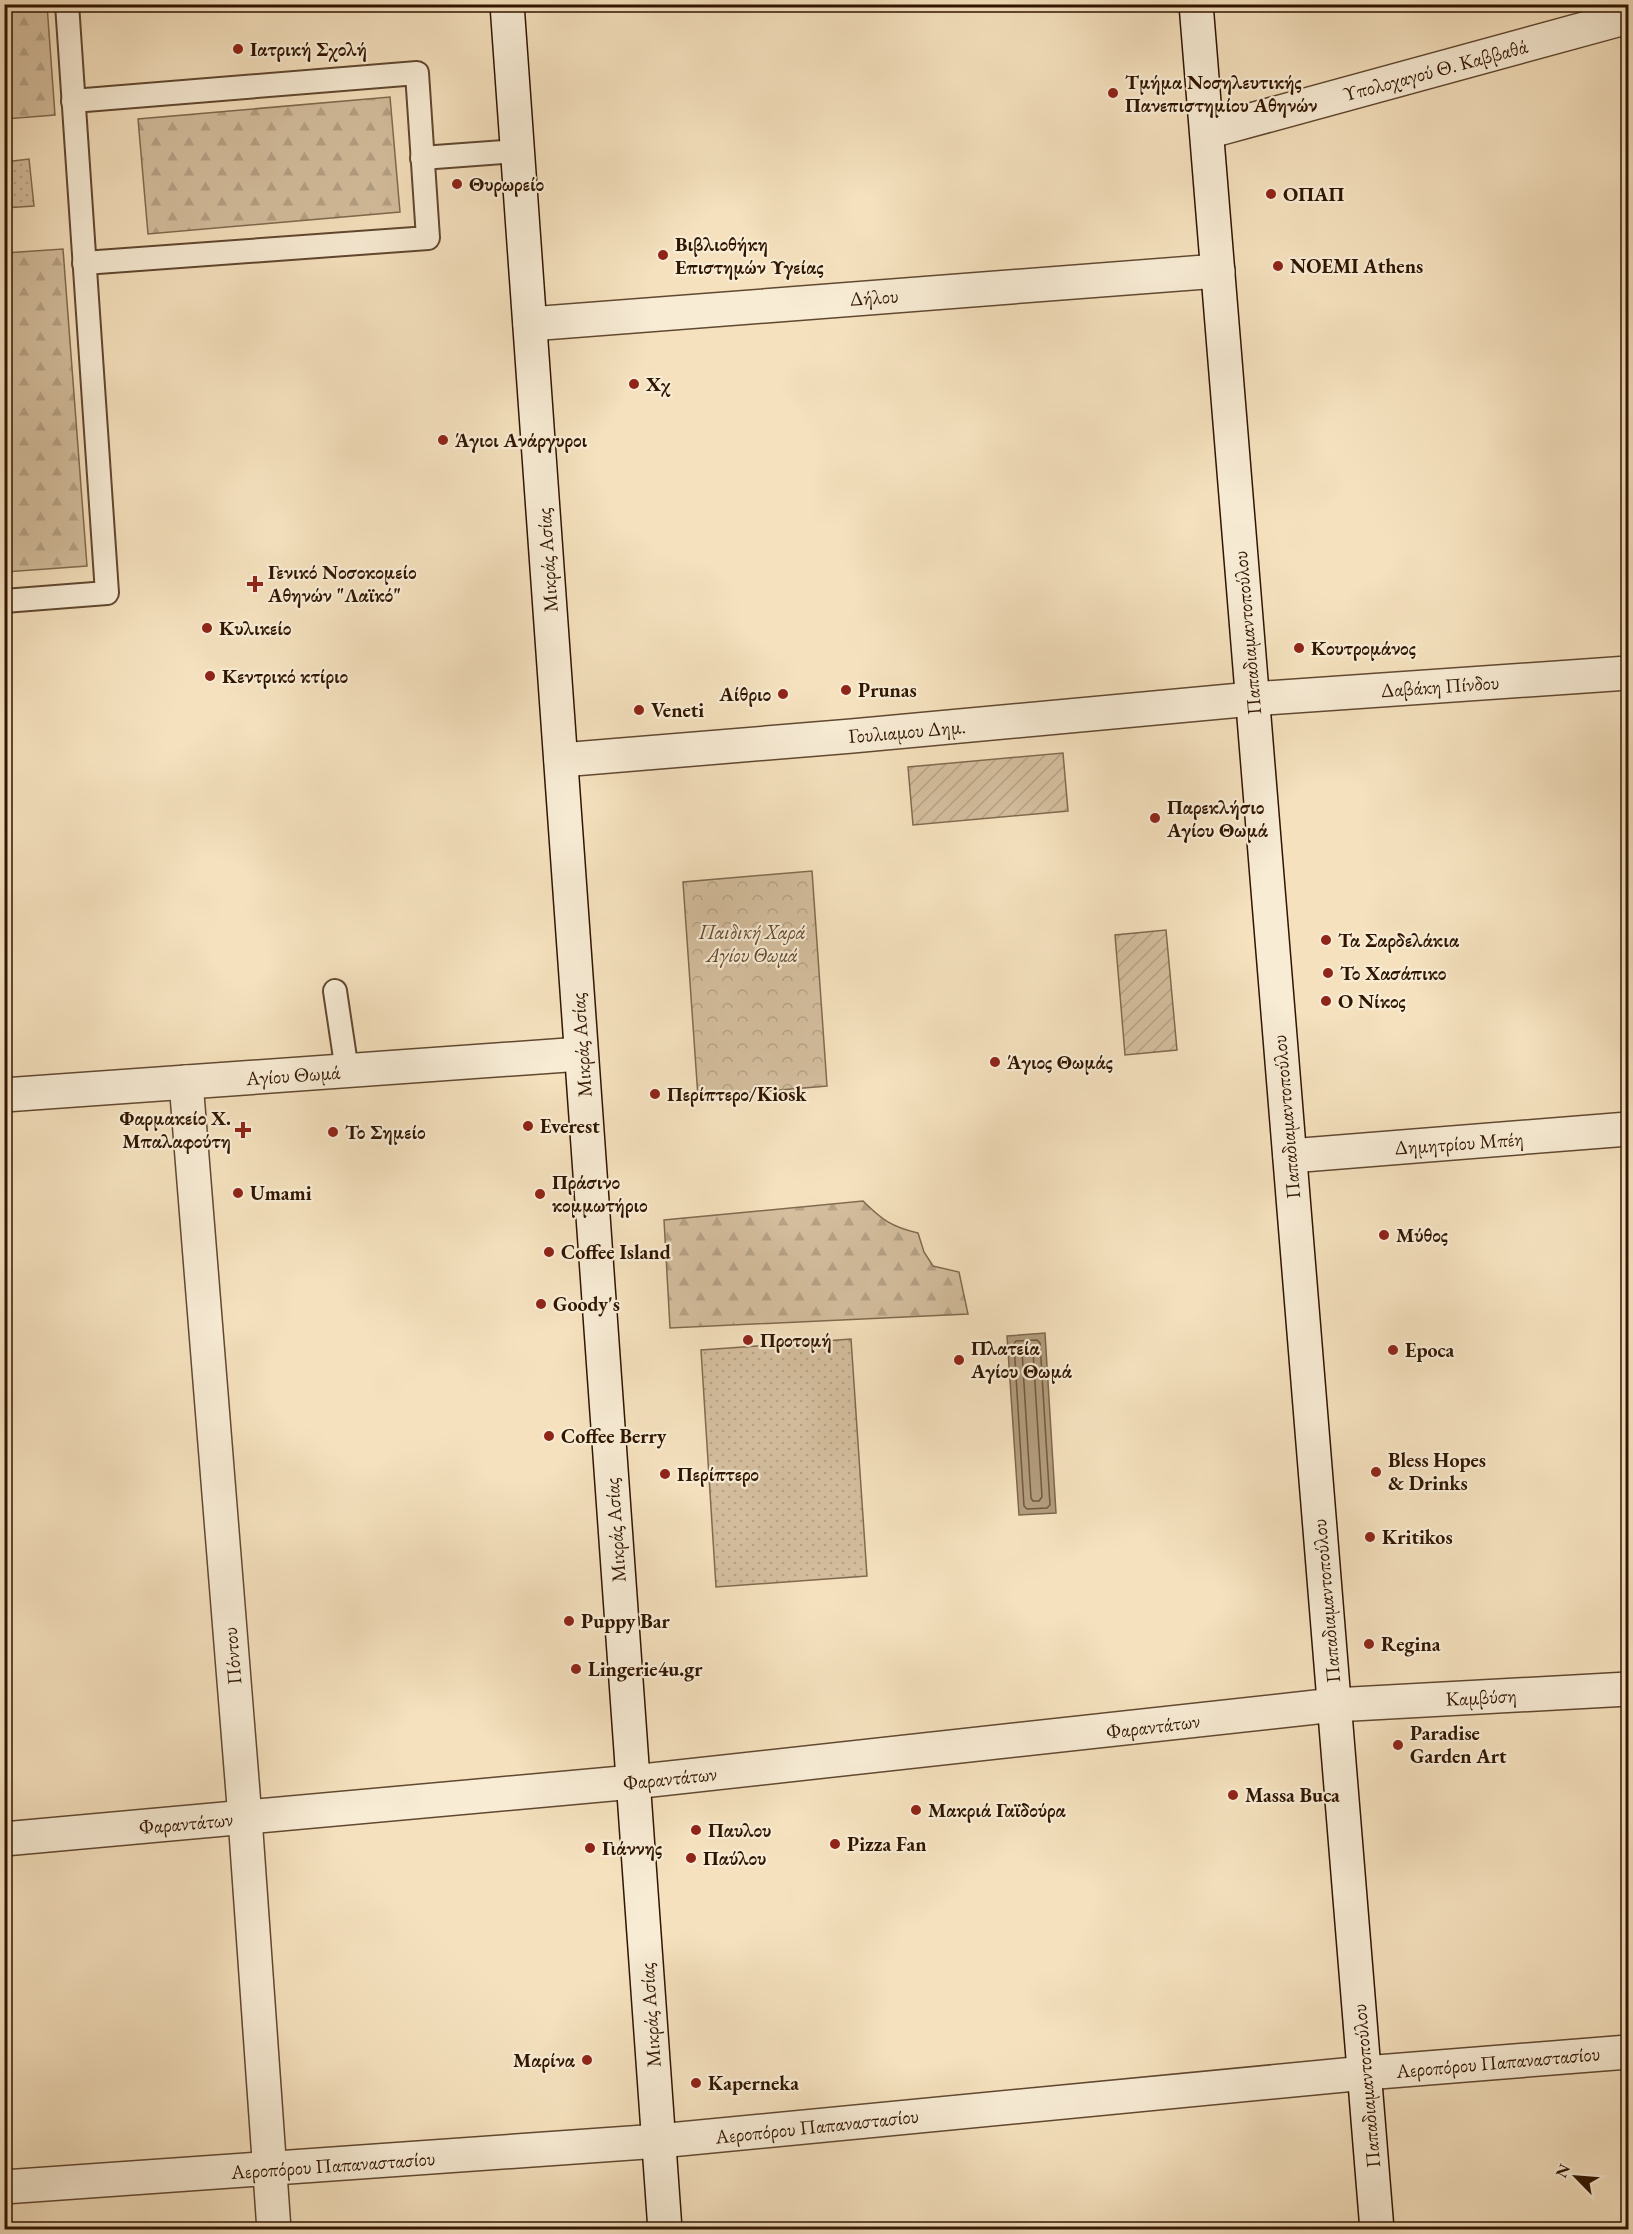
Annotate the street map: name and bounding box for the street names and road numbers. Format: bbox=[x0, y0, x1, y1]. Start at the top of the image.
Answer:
street label: Υπολοχαγού Θ. Καββαθά bbox=[1340, 33, 1531, 107]
street label: Δήλου bbox=[849, 282, 899, 312]
street label: Μικράς Ασίας bbox=[530, 507, 564, 613]
street label: Παπαδιαμαντοπούλου bbox=[1227, 550, 1267, 716]
street label: Δαβάκη Πίνδου bbox=[1380, 669, 1500, 703]
street label: Γουλιαμου Δημ. bbox=[847, 713, 967, 749]
street label: Μικράς Ασίας bbox=[564, 992, 598, 1098]
street label: Παπαδιαμαντοπούλου bbox=[1266, 1034, 1306, 1200]
street label: Αγίου Θωμά bbox=[244, 1059, 342, 1091]
street label: Δημητρίου Μπέη bbox=[1394, 1126, 1524, 1160]
street label: Μικράς Ασίας bbox=[598, 1477, 632, 1583]
street label: Παπαδιαμαντοπούλου bbox=[1306, 1518, 1346, 1684]
street label: Πόντου bbox=[217, 1626, 247, 1686]
street label: Καμβύση bbox=[1445, 1682, 1517, 1712]
street label: Φαραντάτων bbox=[1105, 1707, 1201, 1745]
street label: Φαραντάτων bbox=[622, 1760, 718, 1796]
street label: Φαραντάτων bbox=[138, 1806, 234, 1840]
street label: Μικράς Ασίας bbox=[633, 1962, 667, 2068]
street label: Παπαδιαμαντοπούλου bbox=[1346, 2003, 1386, 2169]
street label: Αεροπόρου Παπαναστασίου bbox=[1394, 2040, 1601, 2084]
street label: Αεροπόρου Παπαναστασίου bbox=[713, 2102, 920, 2150]
street label: Αεροπόρου Παπαναστασίου bbox=[229, 2145, 436, 2185]

